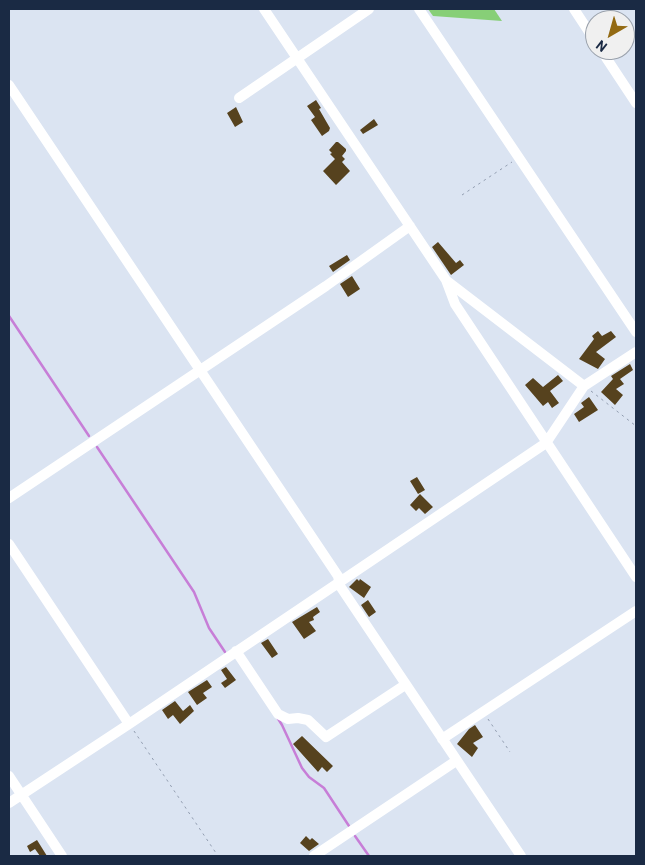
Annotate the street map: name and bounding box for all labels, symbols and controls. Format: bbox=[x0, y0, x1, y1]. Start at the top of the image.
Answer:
north arrow bbox=[585, 10, 635, 60]
text: N bbox=[592, 37, 610, 56]

